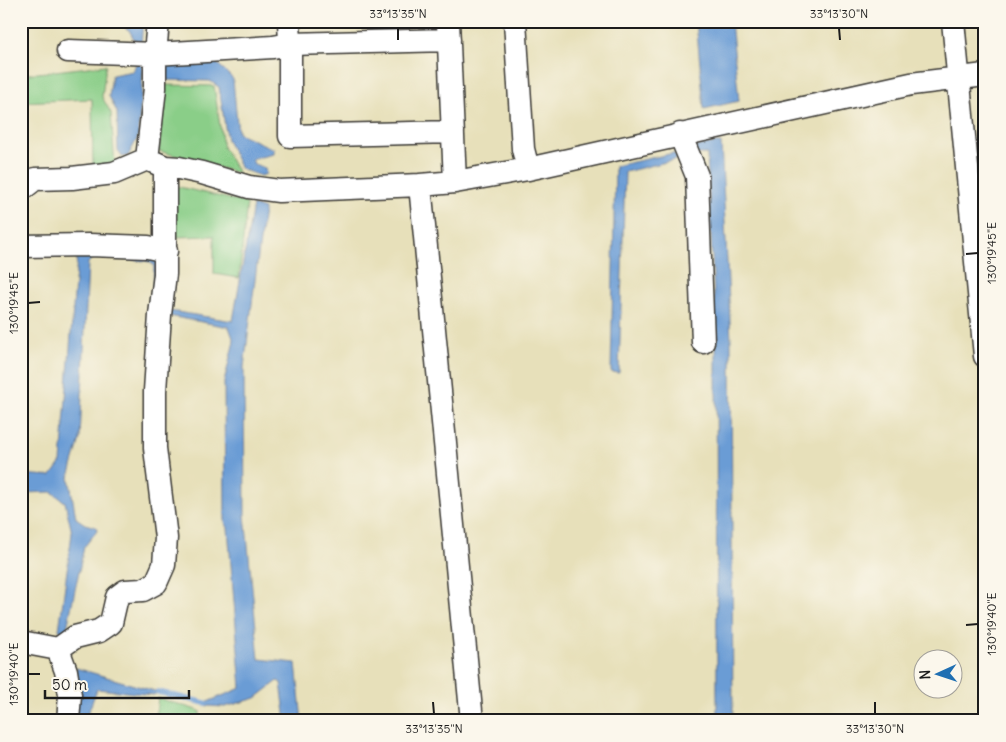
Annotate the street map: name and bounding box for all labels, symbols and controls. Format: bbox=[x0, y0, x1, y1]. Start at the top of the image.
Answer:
text: 33°13'35"N bbox=[369, 6, 427, 21]
text: 33°13'30"N bbox=[810, 6, 868, 21]
text: 130°19'45"E bbox=[984, 222, 999, 284]
text: 130°19'45"E bbox=[6, 272, 21, 334]
text: 130°19'40"E bbox=[984, 592, 999, 656]
text: 130°19'40"E bbox=[6, 642, 21, 706]
north arrow bbox=[914, 650, 964, 700]
scale bar bbox=[45, 667, 189, 699]
text: N bbox=[916, 669, 934, 680]
text: 50 m bbox=[52, 675, 87, 694]
text: 33°13'35"N bbox=[405, 721, 463, 736]
text: 33°13'30"N bbox=[846, 721, 904, 736]

